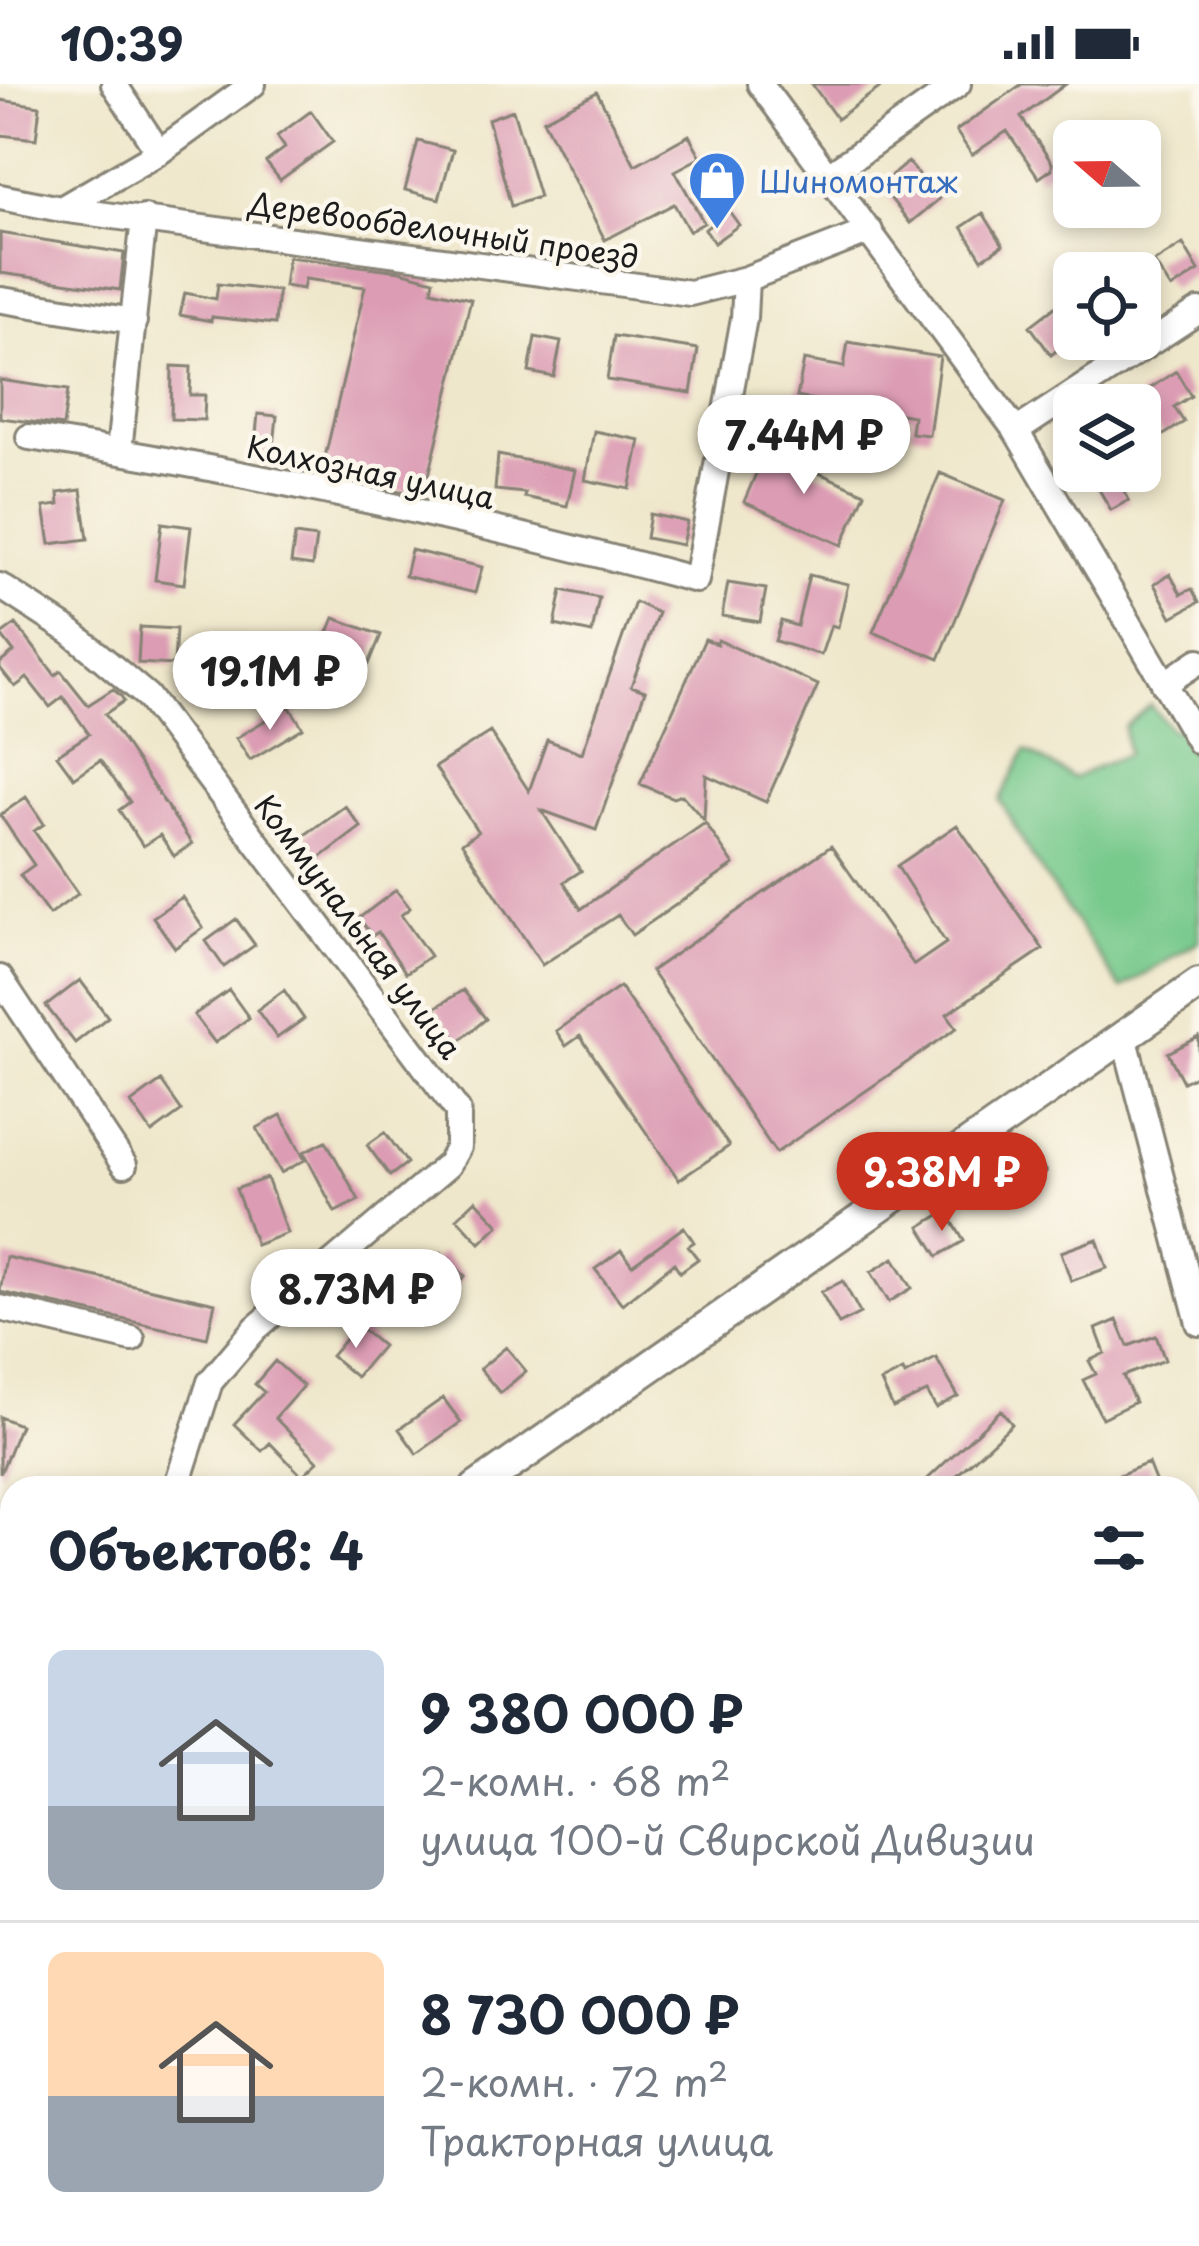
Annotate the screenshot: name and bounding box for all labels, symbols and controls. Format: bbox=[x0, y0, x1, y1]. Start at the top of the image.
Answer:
text: 10:39 bbox=[60, 8, 184, 76]
north arrow bbox=[1053, 120, 1161, 228]
map controls bbox=[1053, 120, 1161, 492]
shop icon: Шиномонтаж bbox=[686, 149, 748, 231]
place label: Шиномонтаж bbox=[759, 158, 958, 203]
street label: Деревообделочный проезд bbox=[245, 179, 642, 279]
button: locate bbox=[1053, 252, 1161, 360]
button: layers bbox=[1053, 384, 1161, 492]
pin: 7.44M ₽ bbox=[693, 395, 915, 497]
text: 7.44M ₽ bbox=[724, 404, 884, 463]
street label: Колхозная улица bbox=[243, 423, 499, 519]
pin: 19.1M ₽ bbox=[159, 631, 381, 733]
text: 19.1M ₽ bbox=[200, 640, 340, 699]
street label: Коммунальная улица bbox=[244, 784, 474, 1068]
pin: 9.38M ₽ bbox=[831, 1132, 1053, 1234]
text: 9.38M ₽ bbox=[864, 1141, 1020, 1200]
pin: 8.73M ₽ bbox=[245, 1249, 467, 1351]
text: 8.73M ₽ bbox=[278, 1258, 434, 1317]
text: Объектов: 4 bbox=[48, 1510, 364, 1587]
icon: filters bbox=[1086, 1515, 1152, 1581]
text: 9 380 000 ₽ bbox=[420, 1673, 743, 1750]
icon: home bbox=[144, 1698, 288, 1842]
text: 2-комн. · 68 m² bbox=[420, 1750, 731, 1809]
text: улица 100-й Свирской Дивизии bbox=[420, 1809, 1035, 1868]
text: 8 730 000 ₽ bbox=[420, 1974, 739, 2051]
icon: home bbox=[144, 2000, 288, 2144]
text: 2-комн. · 72 m² bbox=[420, 2051, 728, 2110]
text: Тракторная улица bbox=[420, 2110, 773, 2169]

